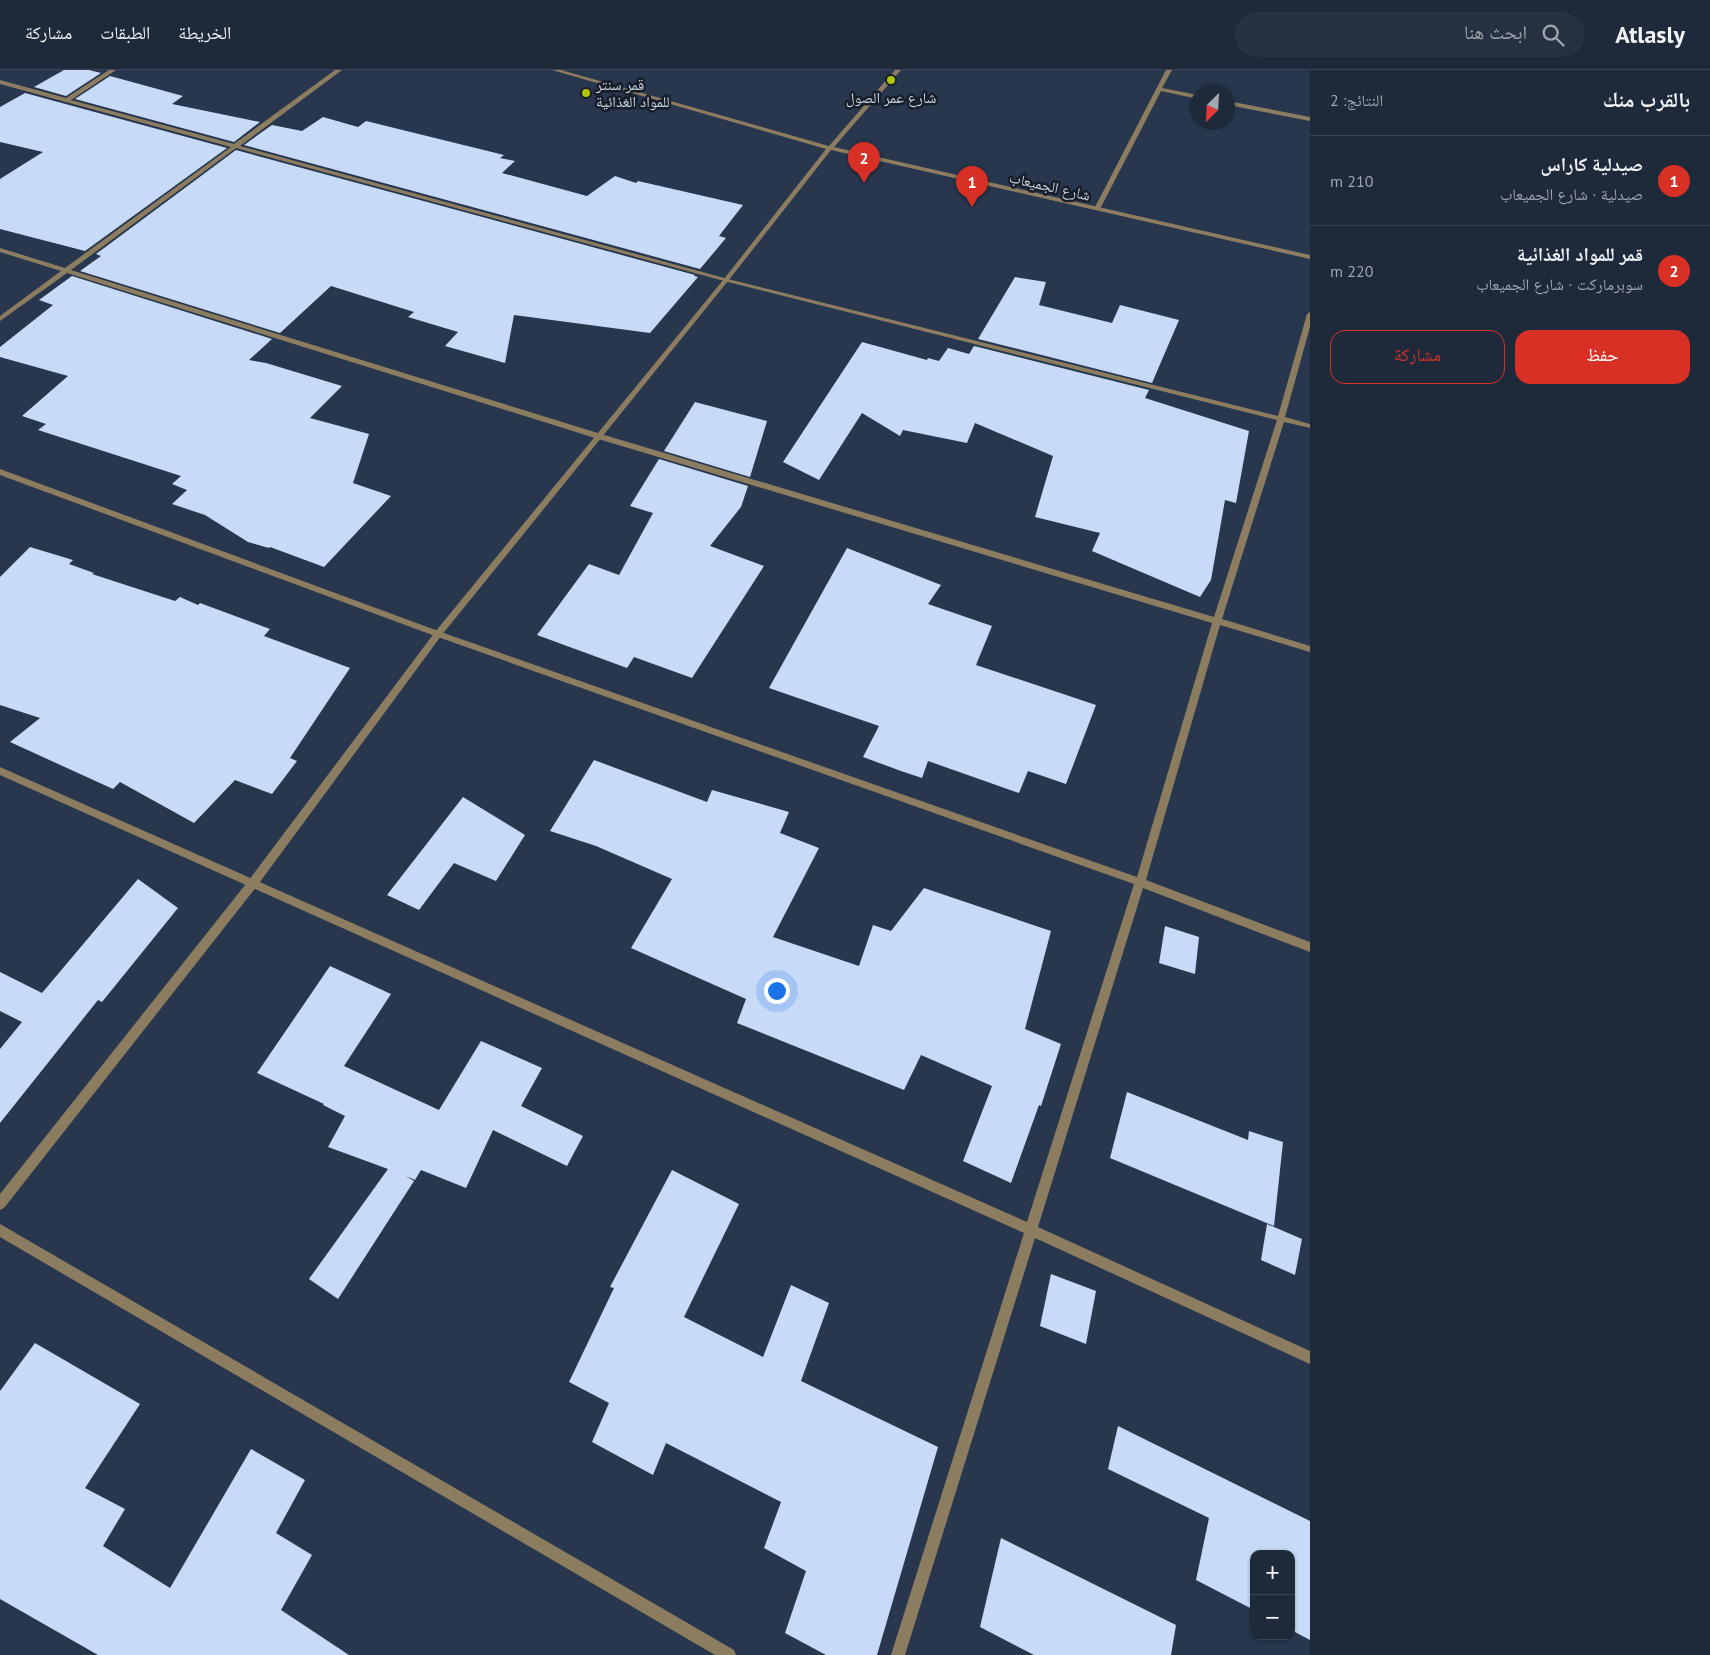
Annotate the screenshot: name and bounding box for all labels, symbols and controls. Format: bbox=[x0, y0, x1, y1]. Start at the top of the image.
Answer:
search box bbox=[1235, 12, 1585, 57]
text: Atlasly bbox=[1615, 19, 1685, 50]
text: ابحث هنا bbox=[1464, 20, 1527, 44]
text: مشاركة bbox=[25, 21, 72, 44]
text: الطبقات bbox=[100, 21, 150, 44]
text: الخريطة bbox=[178, 21, 231, 44]
icon: search bbox=[1539, 21, 1567, 49]
marker: شارع عمر الصول bbox=[885, 74, 897, 86]
place label: قمر سنتر للمواد الغذائية bbox=[595, 75, 670, 111]
north arrow bbox=[1190, 85, 1235, 130]
text: بالقرب منك bbox=[1603, 86, 1690, 113]
marker: قمر سنتر للمواد الغذائية bbox=[580, 87, 592, 99]
place label: شارع عمر الصول bbox=[846, 88, 936, 108]
text: النتائج: 2 bbox=[1330, 90, 1383, 110]
pin: 2 bbox=[848, 142, 880, 183]
text: صيدلية كاراس bbox=[1541, 152, 1643, 176]
pin: 1 bbox=[956, 166, 988, 207]
street label: شارع الجميعاب bbox=[1007, 167, 1092, 206]
text: 210 m bbox=[1330, 171, 1373, 191]
text: 1 bbox=[1669, 171, 1679, 191]
text: صيدلية · شارع الجميعاب bbox=[1500, 184, 1643, 204]
text: قمر للمواد الغذائية bbox=[1517, 242, 1643, 266]
text: 220 m bbox=[1330, 261, 1373, 281]
text: 2 bbox=[1669, 261, 1679, 281]
text: سوبرماركت · شارع الجميعاب bbox=[1476, 274, 1643, 294]
button: مشاركة bbox=[1330, 330, 1505, 384]
button: حفظ bbox=[1515, 330, 1690, 384]
your location bbox=[764, 978, 790, 1004]
map controls bbox=[1250, 1550, 1295, 1640]
button: + bbox=[1250, 1550, 1295, 1595]
button: − bbox=[1250, 1595, 1295, 1640]

